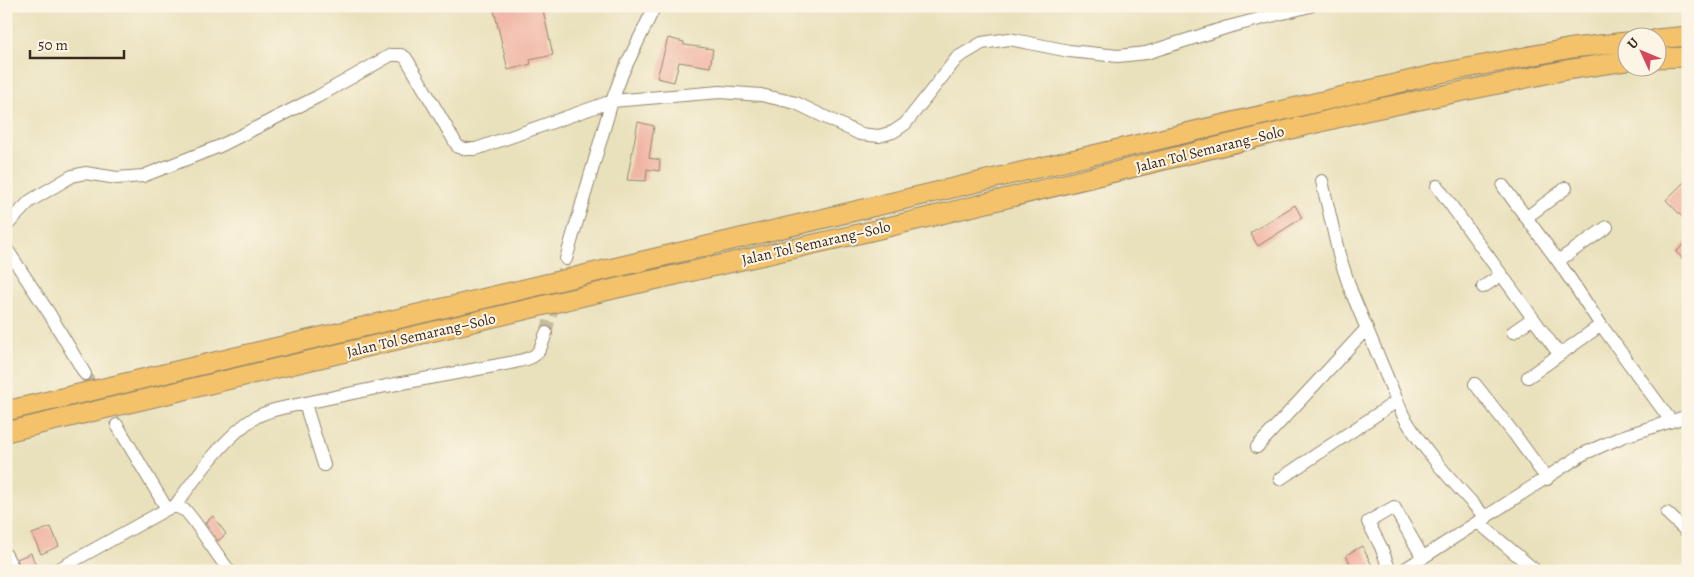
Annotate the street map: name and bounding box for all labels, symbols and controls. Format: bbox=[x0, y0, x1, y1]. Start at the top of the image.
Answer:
scale bar bbox=[30, 28, 124, 60]
north arrow bbox=[1616, 28, 1666, 78]
text: U bbox=[1623, 33, 1643, 53]
text: 50 m bbox=[38, 35, 68, 55]
street label: Jalan Tol Semarang–Solo bbox=[1134, 121, 1286, 177]
street label: Jalan Tol Semarang–Solo bbox=[740, 216, 892, 270]
street label: Jalan Tol Semarang–Solo bbox=[345, 308, 497, 362]

